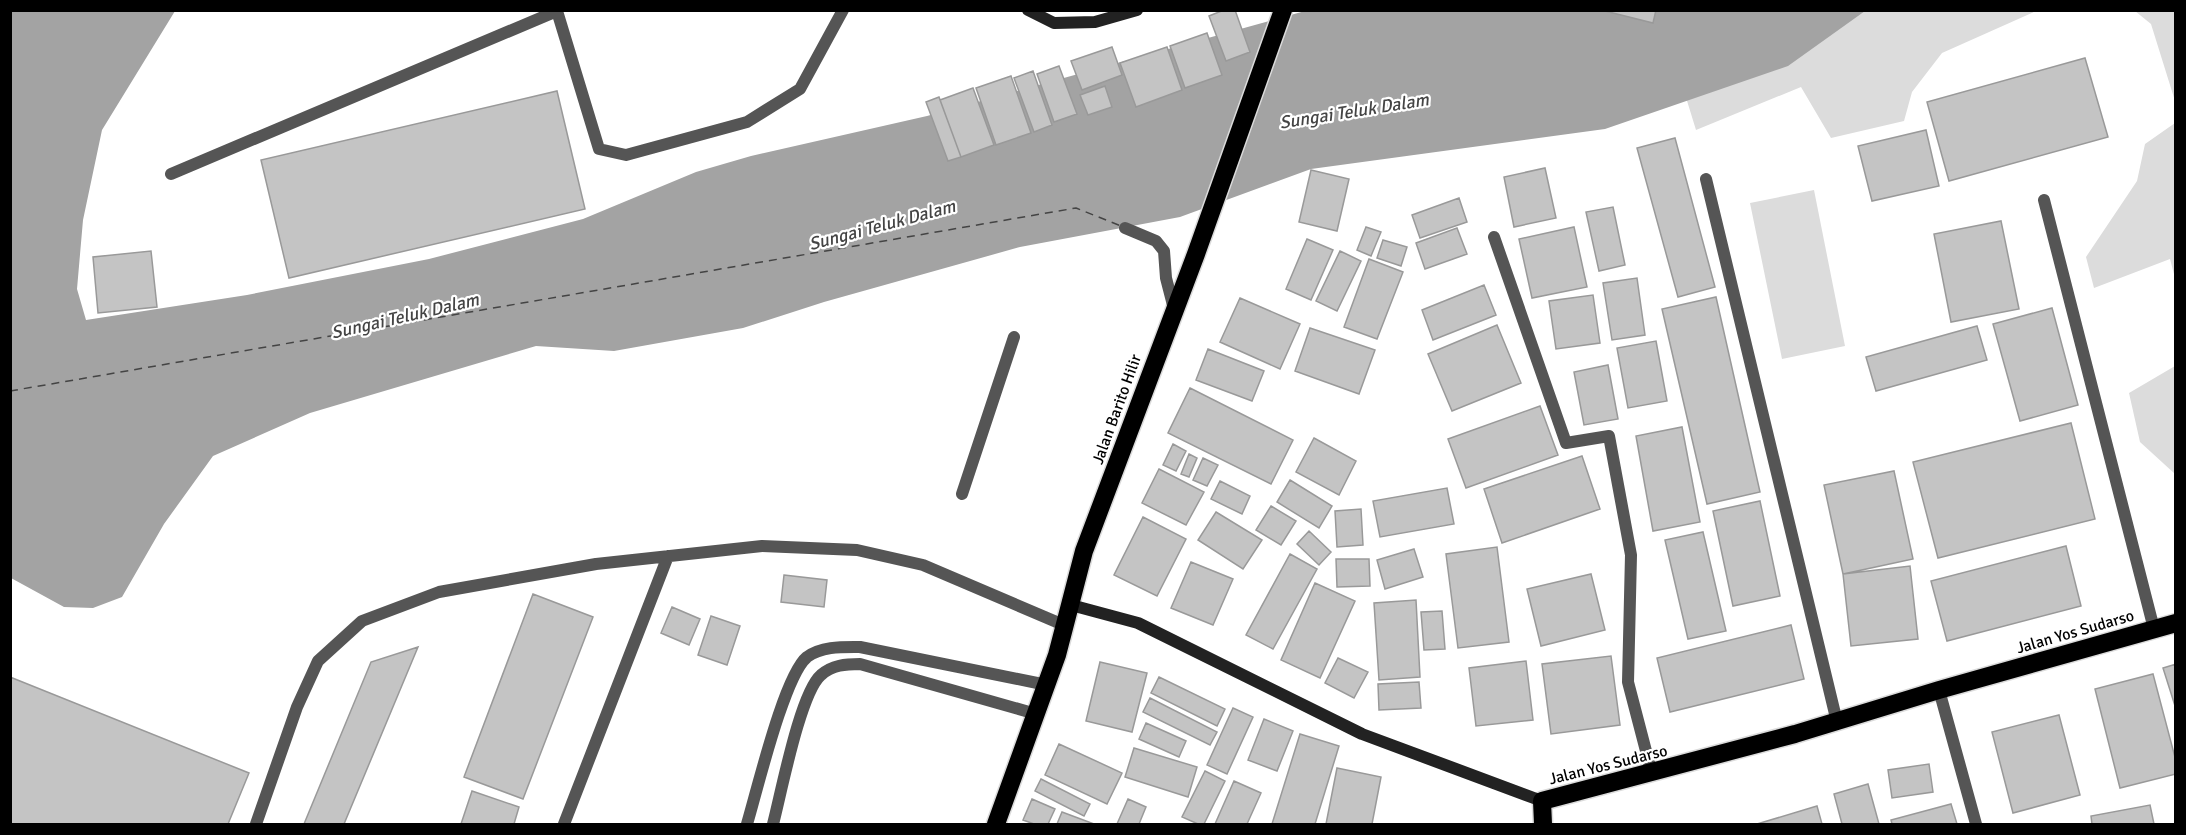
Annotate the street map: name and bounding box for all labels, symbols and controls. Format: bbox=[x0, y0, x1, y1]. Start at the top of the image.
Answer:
water label: Sungai Teluk Dalam bbox=[1278, 88, 1431, 134]
water label: Sungai Teluk Dalam bbox=[806, 195, 958, 255]
water label: Sungai Teluk Dalam bbox=[329, 288, 482, 344]
street label: Jalan Barito Hilir bbox=[1088, 352, 1146, 467]
street label: Jalan Yos Sudarso bbox=[2014, 606, 2136, 658]
street label: Jalan Yos Sudarso bbox=[1547, 741, 1670, 789]

